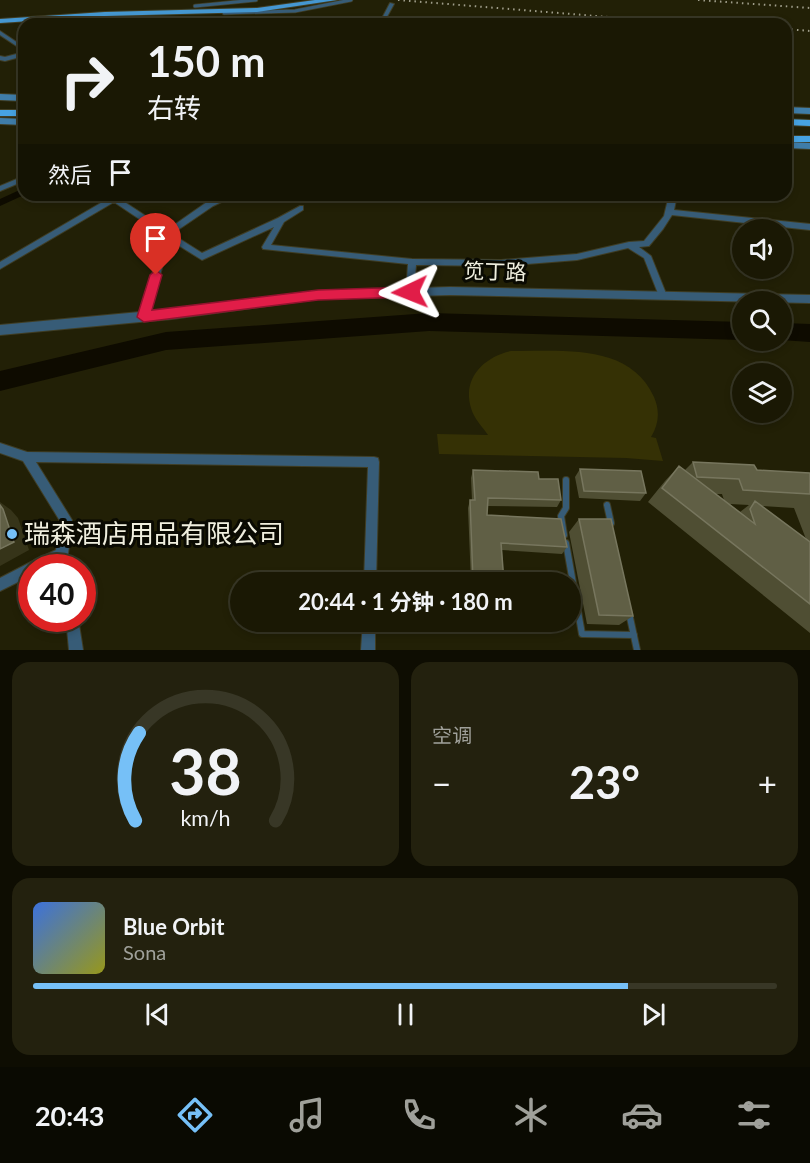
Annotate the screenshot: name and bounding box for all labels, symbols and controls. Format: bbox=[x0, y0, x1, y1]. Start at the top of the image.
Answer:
text: 150 m bbox=[147, 36, 265, 86]
icon: right bbox=[48, 42, 126, 120]
text: 右转 bbox=[147, 91, 201, 124]
icon: arrive bbox=[104, 156, 137, 189]
text: 然后 bbox=[48, 161, 92, 188]
pin bbox=[130, 213, 181, 275]
map controls bbox=[732, 219, 792, 423]
button: sound bbox=[732, 219, 792, 279]
icon: arrive bbox=[139, 222, 172, 255]
street label: 笕丁路 bbox=[463, 257, 527, 284]
position arrow bbox=[378, 260, 442, 324]
button: search bbox=[732, 291, 792, 351]
button: layers bbox=[732, 363, 792, 423]
place label: 瑞森酒店用品有限公司 bbox=[24, 517, 284, 549]
marker: 瑞森酒店用品有限公司 bbox=[5, 527, 19, 541]
speed limit sign: 40 bbox=[18, 554, 96, 632]
text: 20:44 · 1 分钟 · 180 m bbox=[298, 588, 513, 615]
text: 空调 bbox=[432, 723, 472, 747]
text: 38 bbox=[169, 733, 242, 808]
text: 23° bbox=[569, 755, 640, 809]
text: − bbox=[432, 763, 451, 803]
text: + bbox=[758, 763, 777, 803]
text: km/h bbox=[180, 805, 231, 831]
text: Blue Orbit bbox=[123, 913, 224, 940]
text: Sona bbox=[123, 940, 166, 964]
icon: previous bbox=[141, 998, 174, 1031]
icon: pause bbox=[389, 998, 422, 1031]
icon: next bbox=[637, 998, 670, 1031]
icon: directions bbox=[174, 1094, 216, 1136]
icon: music bbox=[286, 1094, 328, 1136]
icon: phone bbox=[398, 1094, 440, 1136]
icon: climate bbox=[510, 1094, 552, 1136]
icon: car bbox=[621, 1094, 663, 1136]
icon: filters bbox=[733, 1094, 775, 1136]
text: 20:43 bbox=[35, 1099, 104, 1132]

